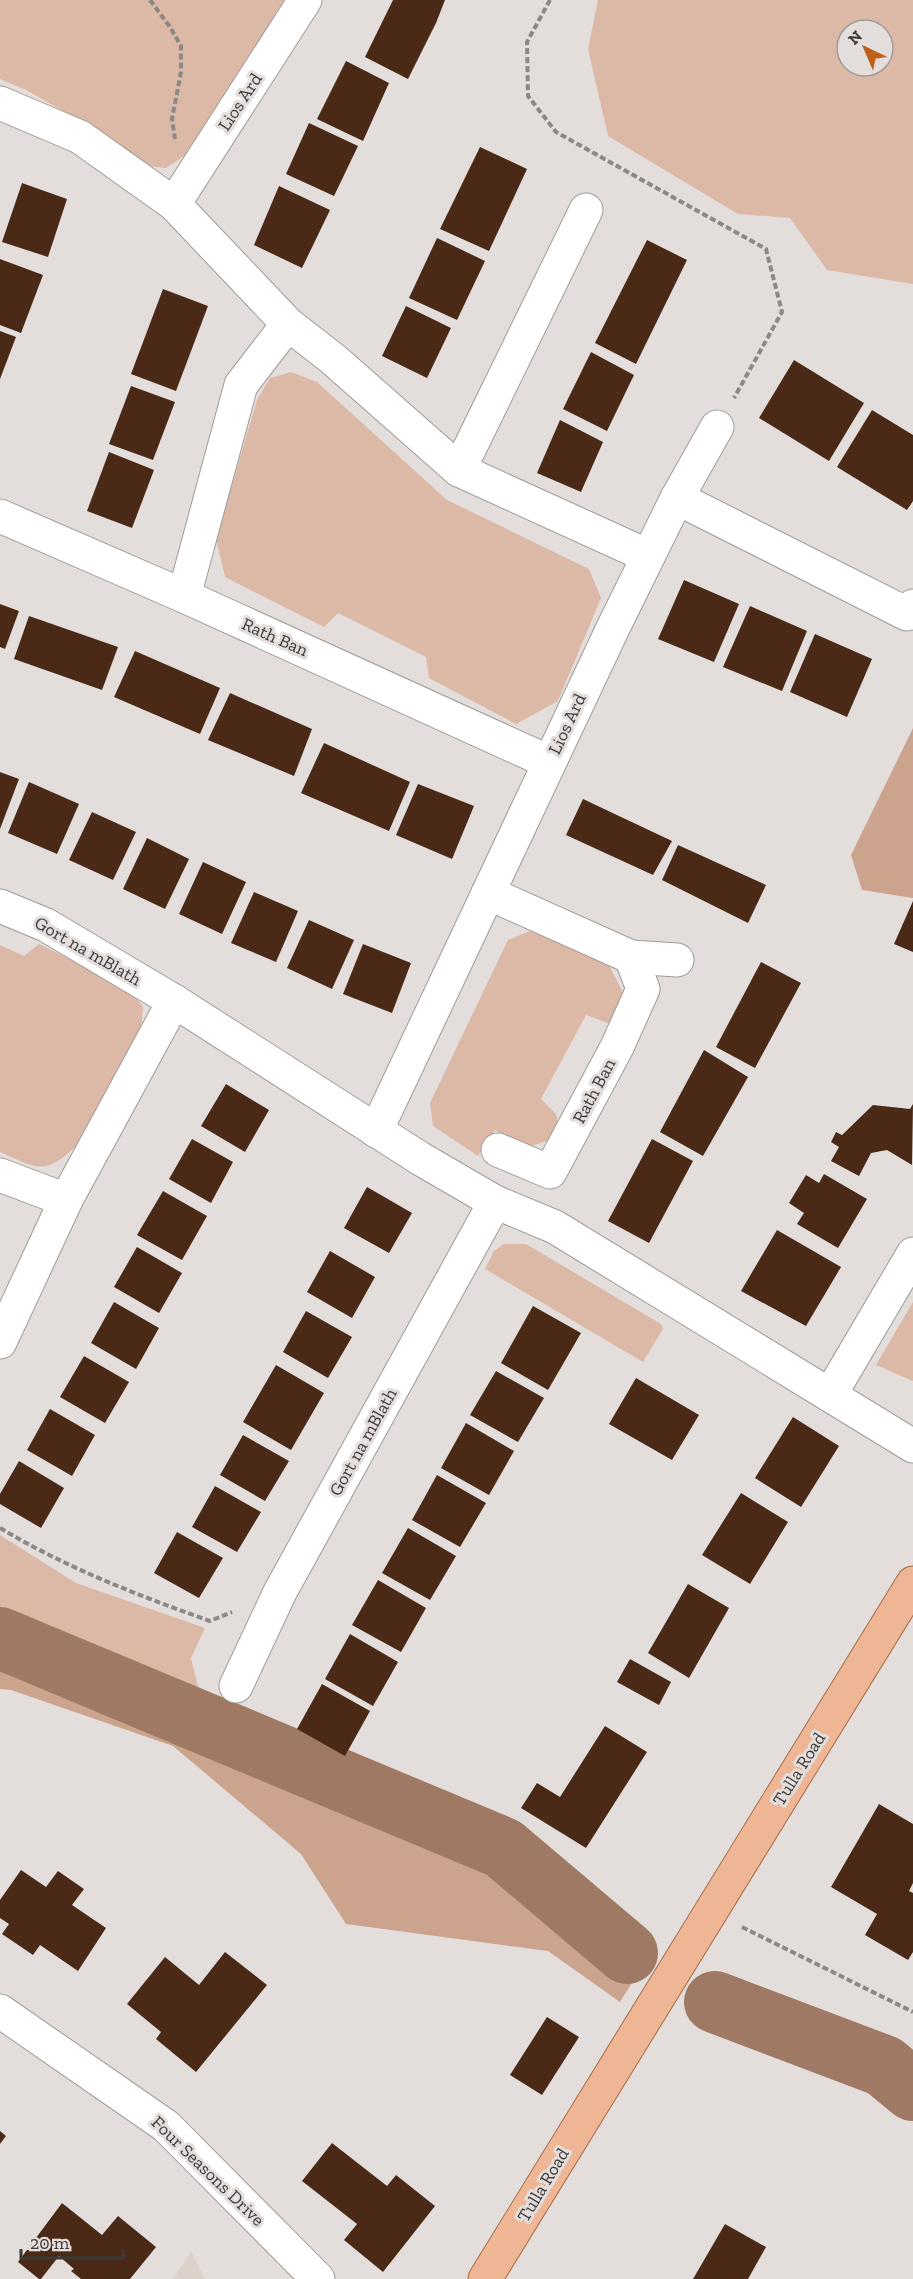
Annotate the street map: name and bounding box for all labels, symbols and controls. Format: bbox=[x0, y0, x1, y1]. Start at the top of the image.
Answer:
north arrow bbox=[835, 18, 895, 78]
text: N bbox=[844, 27, 866, 49]
street label: Lios Ard bbox=[213, 69, 267, 135]
street label: Rath Ban bbox=[238, 613, 312, 662]
street label: Lios Ard bbox=[543, 690, 591, 758]
street label: Gort na mBlath bbox=[31, 912, 145, 990]
street label: Rath Ban bbox=[568, 1054, 621, 1127]
street label: Gort na mBlath bbox=[324, 1384, 402, 1500]
street label: Tulla Road bbox=[768, 1728, 830, 1810]
street label: Four Seasons Drive bbox=[147, 2111, 269, 2231]
street label: Tulla Road bbox=[512, 2144, 574, 2226]
scale bar bbox=[21, 2222, 123, 2260]
text: 20 m bbox=[30, 2232, 70, 2254]

